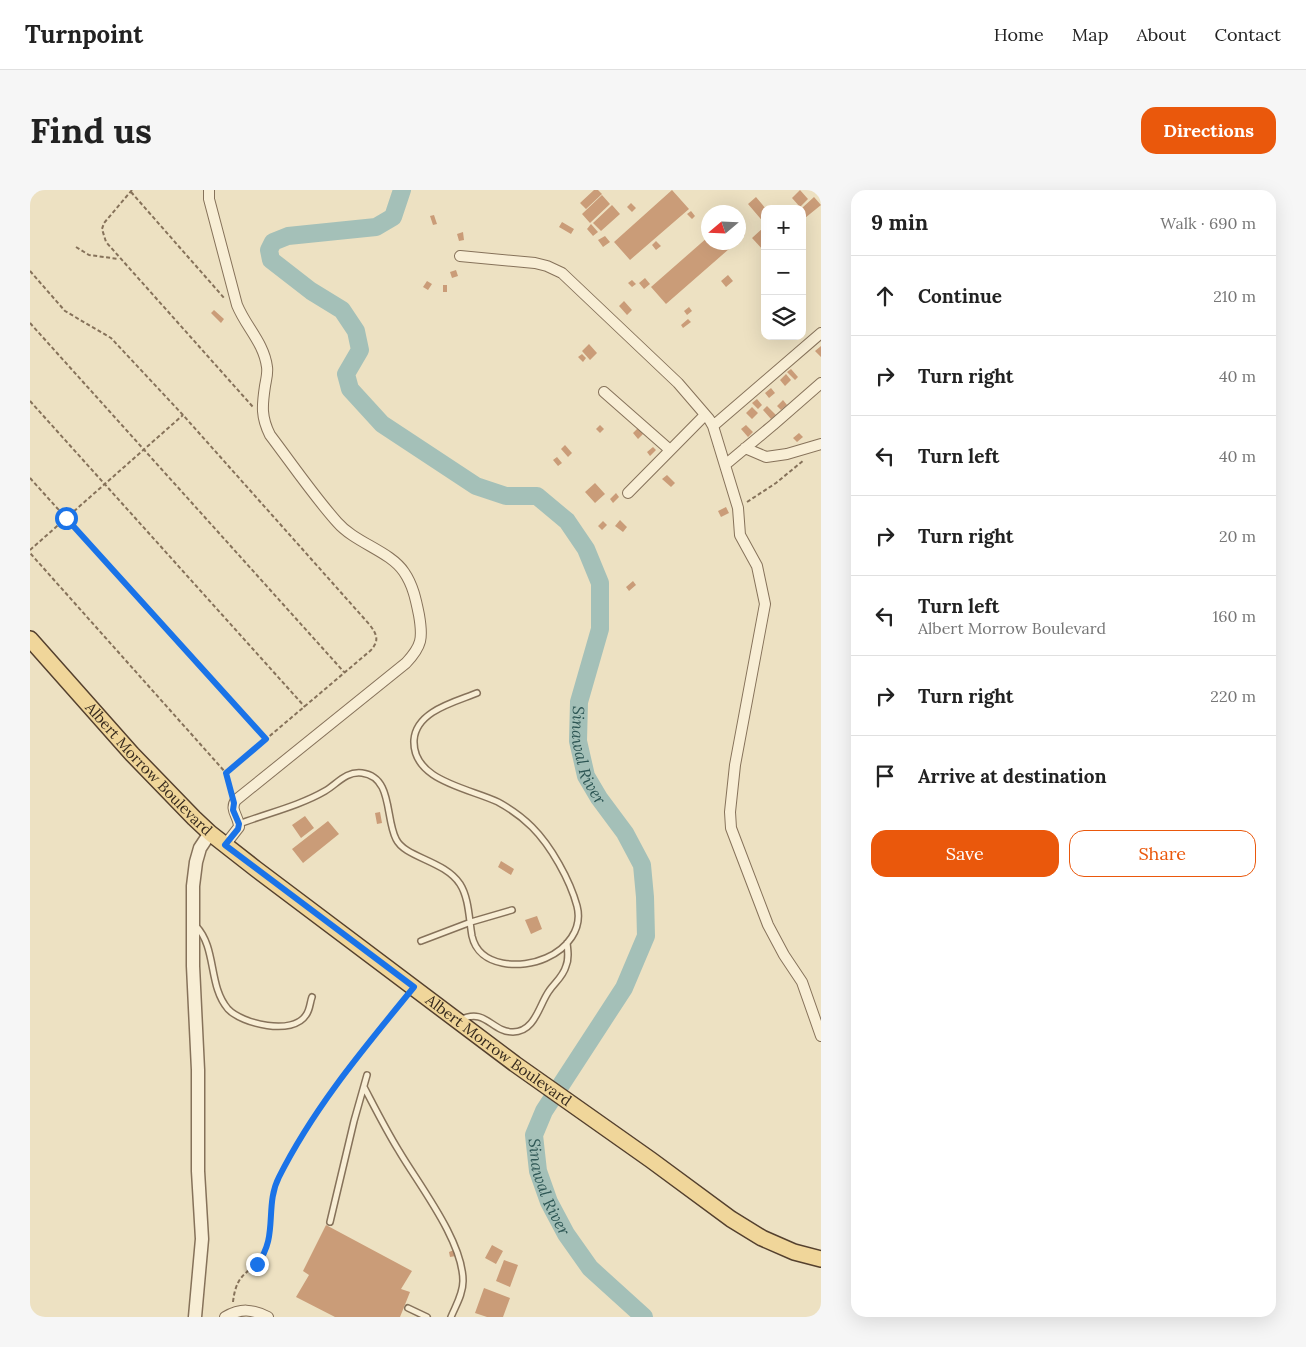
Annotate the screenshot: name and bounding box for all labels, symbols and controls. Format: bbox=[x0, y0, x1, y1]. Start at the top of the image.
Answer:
text: Turnpoint bbox=[25, 19, 143, 50]
text: Home bbox=[994, 23, 1044, 46]
text: Map bbox=[1072, 23, 1108, 46]
text: About bbox=[1136, 23, 1186, 46]
text: Contact bbox=[1214, 23, 1281, 46]
button: Directions bbox=[1141, 107, 1276, 154]
text: Find us bbox=[30, 108, 152, 153]
north arrow bbox=[701, 205, 746, 250]
map controls bbox=[761, 205, 806, 340]
button: + bbox=[761, 205, 806, 250]
text: 9 min bbox=[871, 209, 928, 236]
text: Walk · 690 m bbox=[1160, 213, 1256, 233]
button: − bbox=[761, 250, 806, 295]
icon: ahead bbox=[871, 282, 899, 310]
text: Continue bbox=[918, 284, 1002, 308]
text: 210 m bbox=[1213, 286, 1256, 306]
button: layers bbox=[761, 295, 806, 340]
icon: right bbox=[871, 362, 899, 390]
text: Turn right bbox=[918, 364, 1014, 388]
text: 40 m bbox=[1219, 366, 1256, 386]
icon: left bbox=[871, 442, 899, 470]
text: Turn left bbox=[918, 444, 999, 468]
text: 40 m bbox=[1219, 446, 1256, 466]
route start bbox=[55, 507, 78, 530]
icon: right bbox=[871, 522, 899, 550]
text: Turn right bbox=[918, 524, 1014, 548]
text: 20 m bbox=[1219, 526, 1256, 546]
text: Turn left bbox=[918, 594, 999, 618]
icon: left bbox=[871, 602, 899, 630]
text: 160 m bbox=[1212, 606, 1256, 626]
text: Albert Morrow Boulevard bbox=[918, 618, 1106, 638]
icon: right bbox=[871, 682, 899, 710]
text: Turn right bbox=[918, 684, 1014, 708]
text: 220 m bbox=[1210, 686, 1256, 706]
street label: Albert Morrow Boulevard bbox=[81, 697, 216, 839]
water label: Sinawal River bbox=[568, 706, 611, 809]
icon: arrive bbox=[871, 762, 899, 790]
text: Arrive at destination bbox=[918, 764, 1107, 788]
button: Save bbox=[871, 830, 1059, 877]
button: Share bbox=[1069, 830, 1256, 877]
street label: Albert Morrow Boulevard bbox=[421, 989, 575, 1110]
water label: Sinawal River bbox=[524, 1137, 575, 1239]
route end bbox=[246, 1253, 269, 1276]

